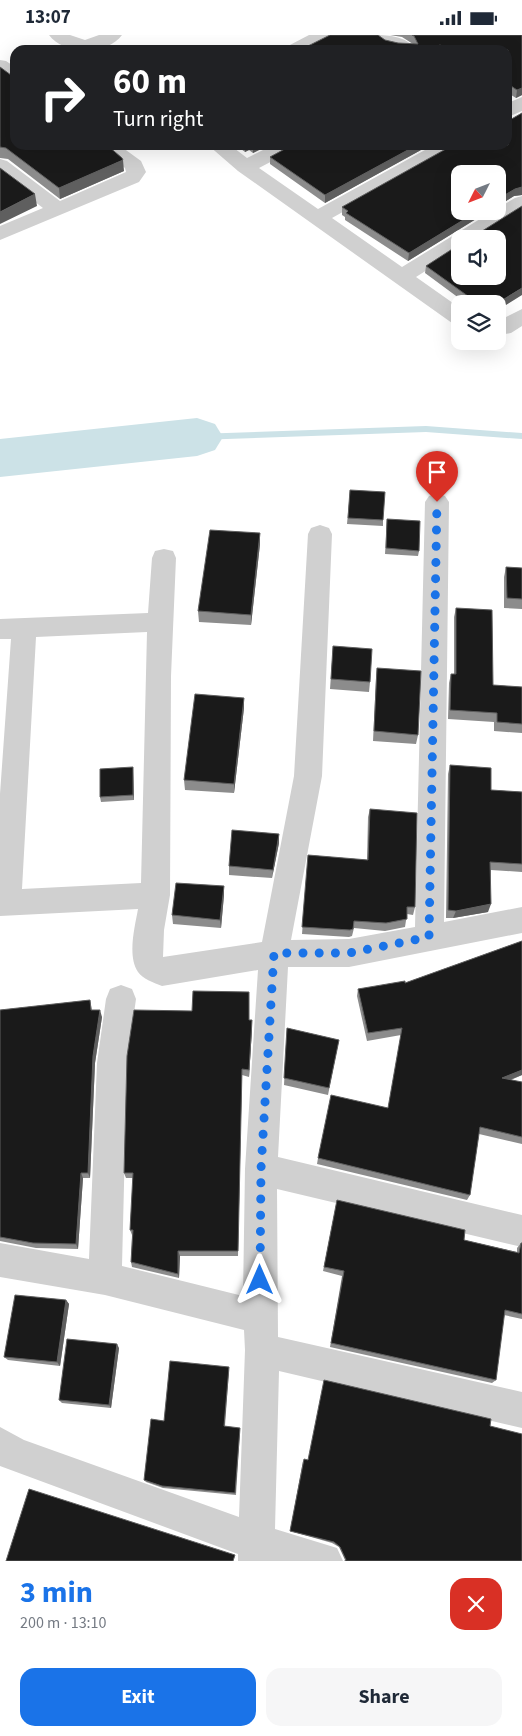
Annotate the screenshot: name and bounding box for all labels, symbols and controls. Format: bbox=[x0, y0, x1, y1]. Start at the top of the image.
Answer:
text: 13:07 bbox=[25, 4, 71, 31]
text: 60 m bbox=[113, 57, 187, 107]
icon: right bbox=[30, 65, 95, 130]
text: Turn right bbox=[113, 103, 203, 135]
north arrow bbox=[451, 165, 506, 220]
map controls bbox=[451, 165, 506, 350]
button: sound bbox=[451, 230, 506, 285]
button: layers bbox=[451, 295, 506, 350]
pin bbox=[416, 451, 458, 502]
icon: arrive bbox=[423, 458, 451, 486]
position arrow bbox=[233, 1253, 285, 1305]
text: 3 min bbox=[20, 1571, 93, 1614]
button: close bbox=[450, 1578, 502, 1630]
text: 200 m · 13:10 bbox=[20, 1612, 107, 1634]
button: Exit bbox=[20, 1668, 256, 1726]
button: Share bbox=[266, 1668, 502, 1726]

